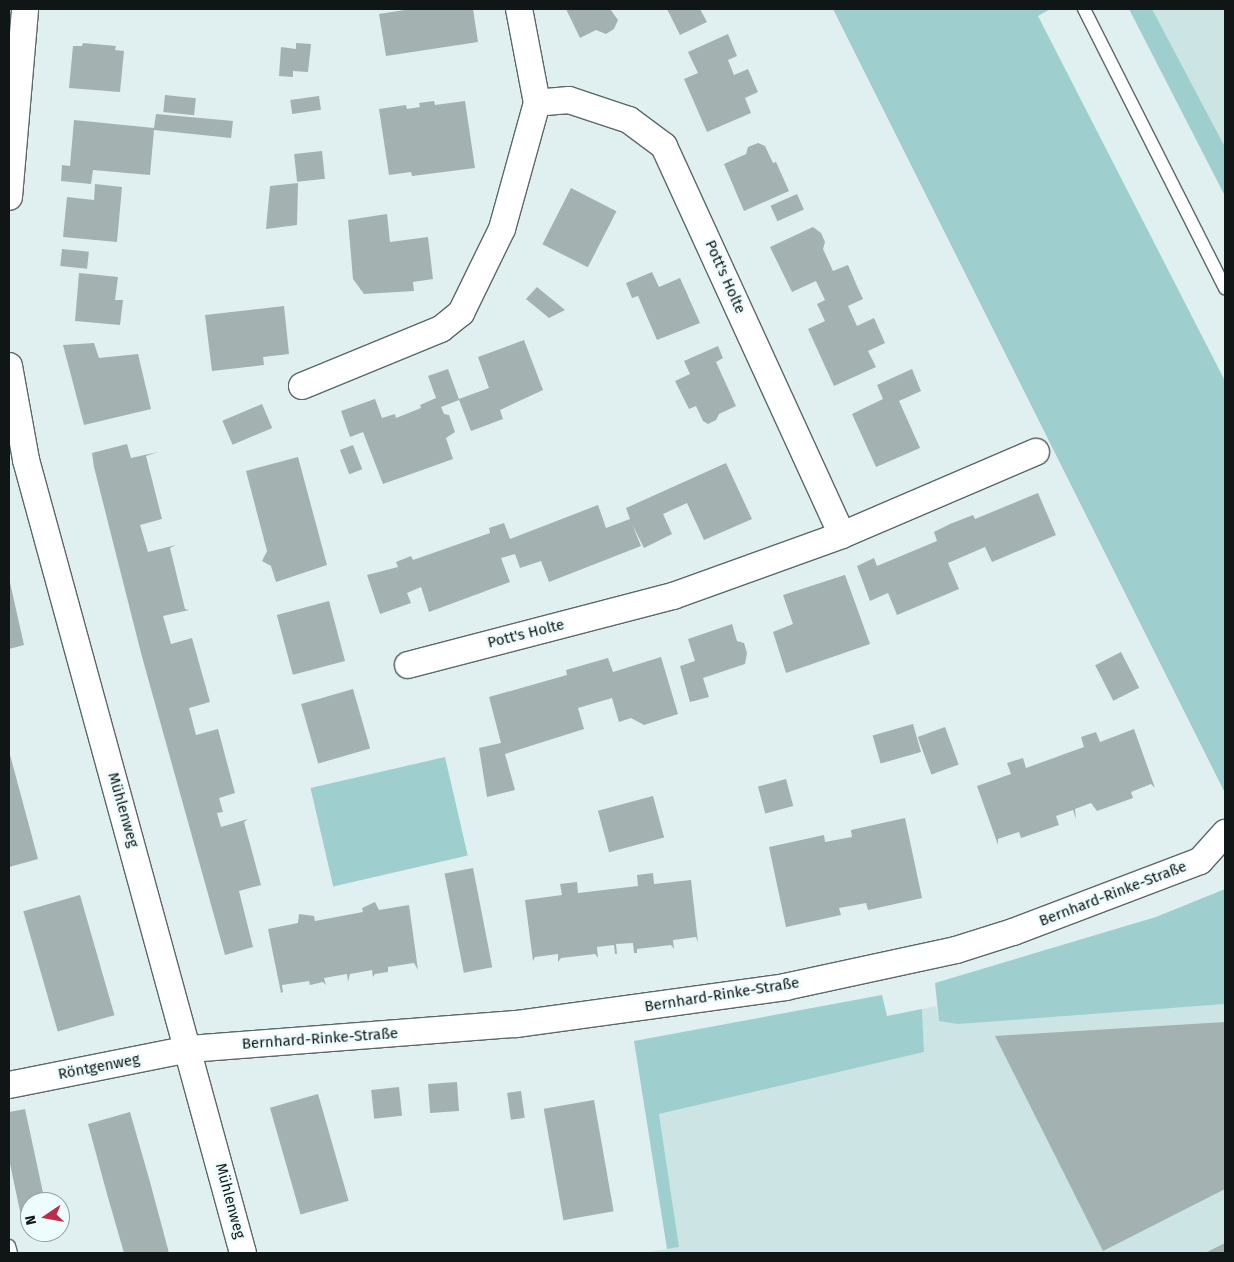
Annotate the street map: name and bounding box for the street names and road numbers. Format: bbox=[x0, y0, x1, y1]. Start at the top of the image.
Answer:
street label: Pott's Holte bbox=[701, 237, 749, 317]
street label: Pott's Holte bbox=[486, 616, 566, 652]
street label: Mühlenweg bbox=[104, 770, 142, 850]
street label: Bernhard-Rinke-Straße bbox=[1037, 858, 1189, 930]
street label: Bernhard-Rinke-Straße bbox=[643, 974, 801, 1016]
street label: Bernhard-Rinke-Straße bbox=[241, 1025, 399, 1053]
street label: Röntgenweg bbox=[57, 1050, 141, 1084]
street label: Mühlenweg bbox=[211, 1161, 249, 1241]

